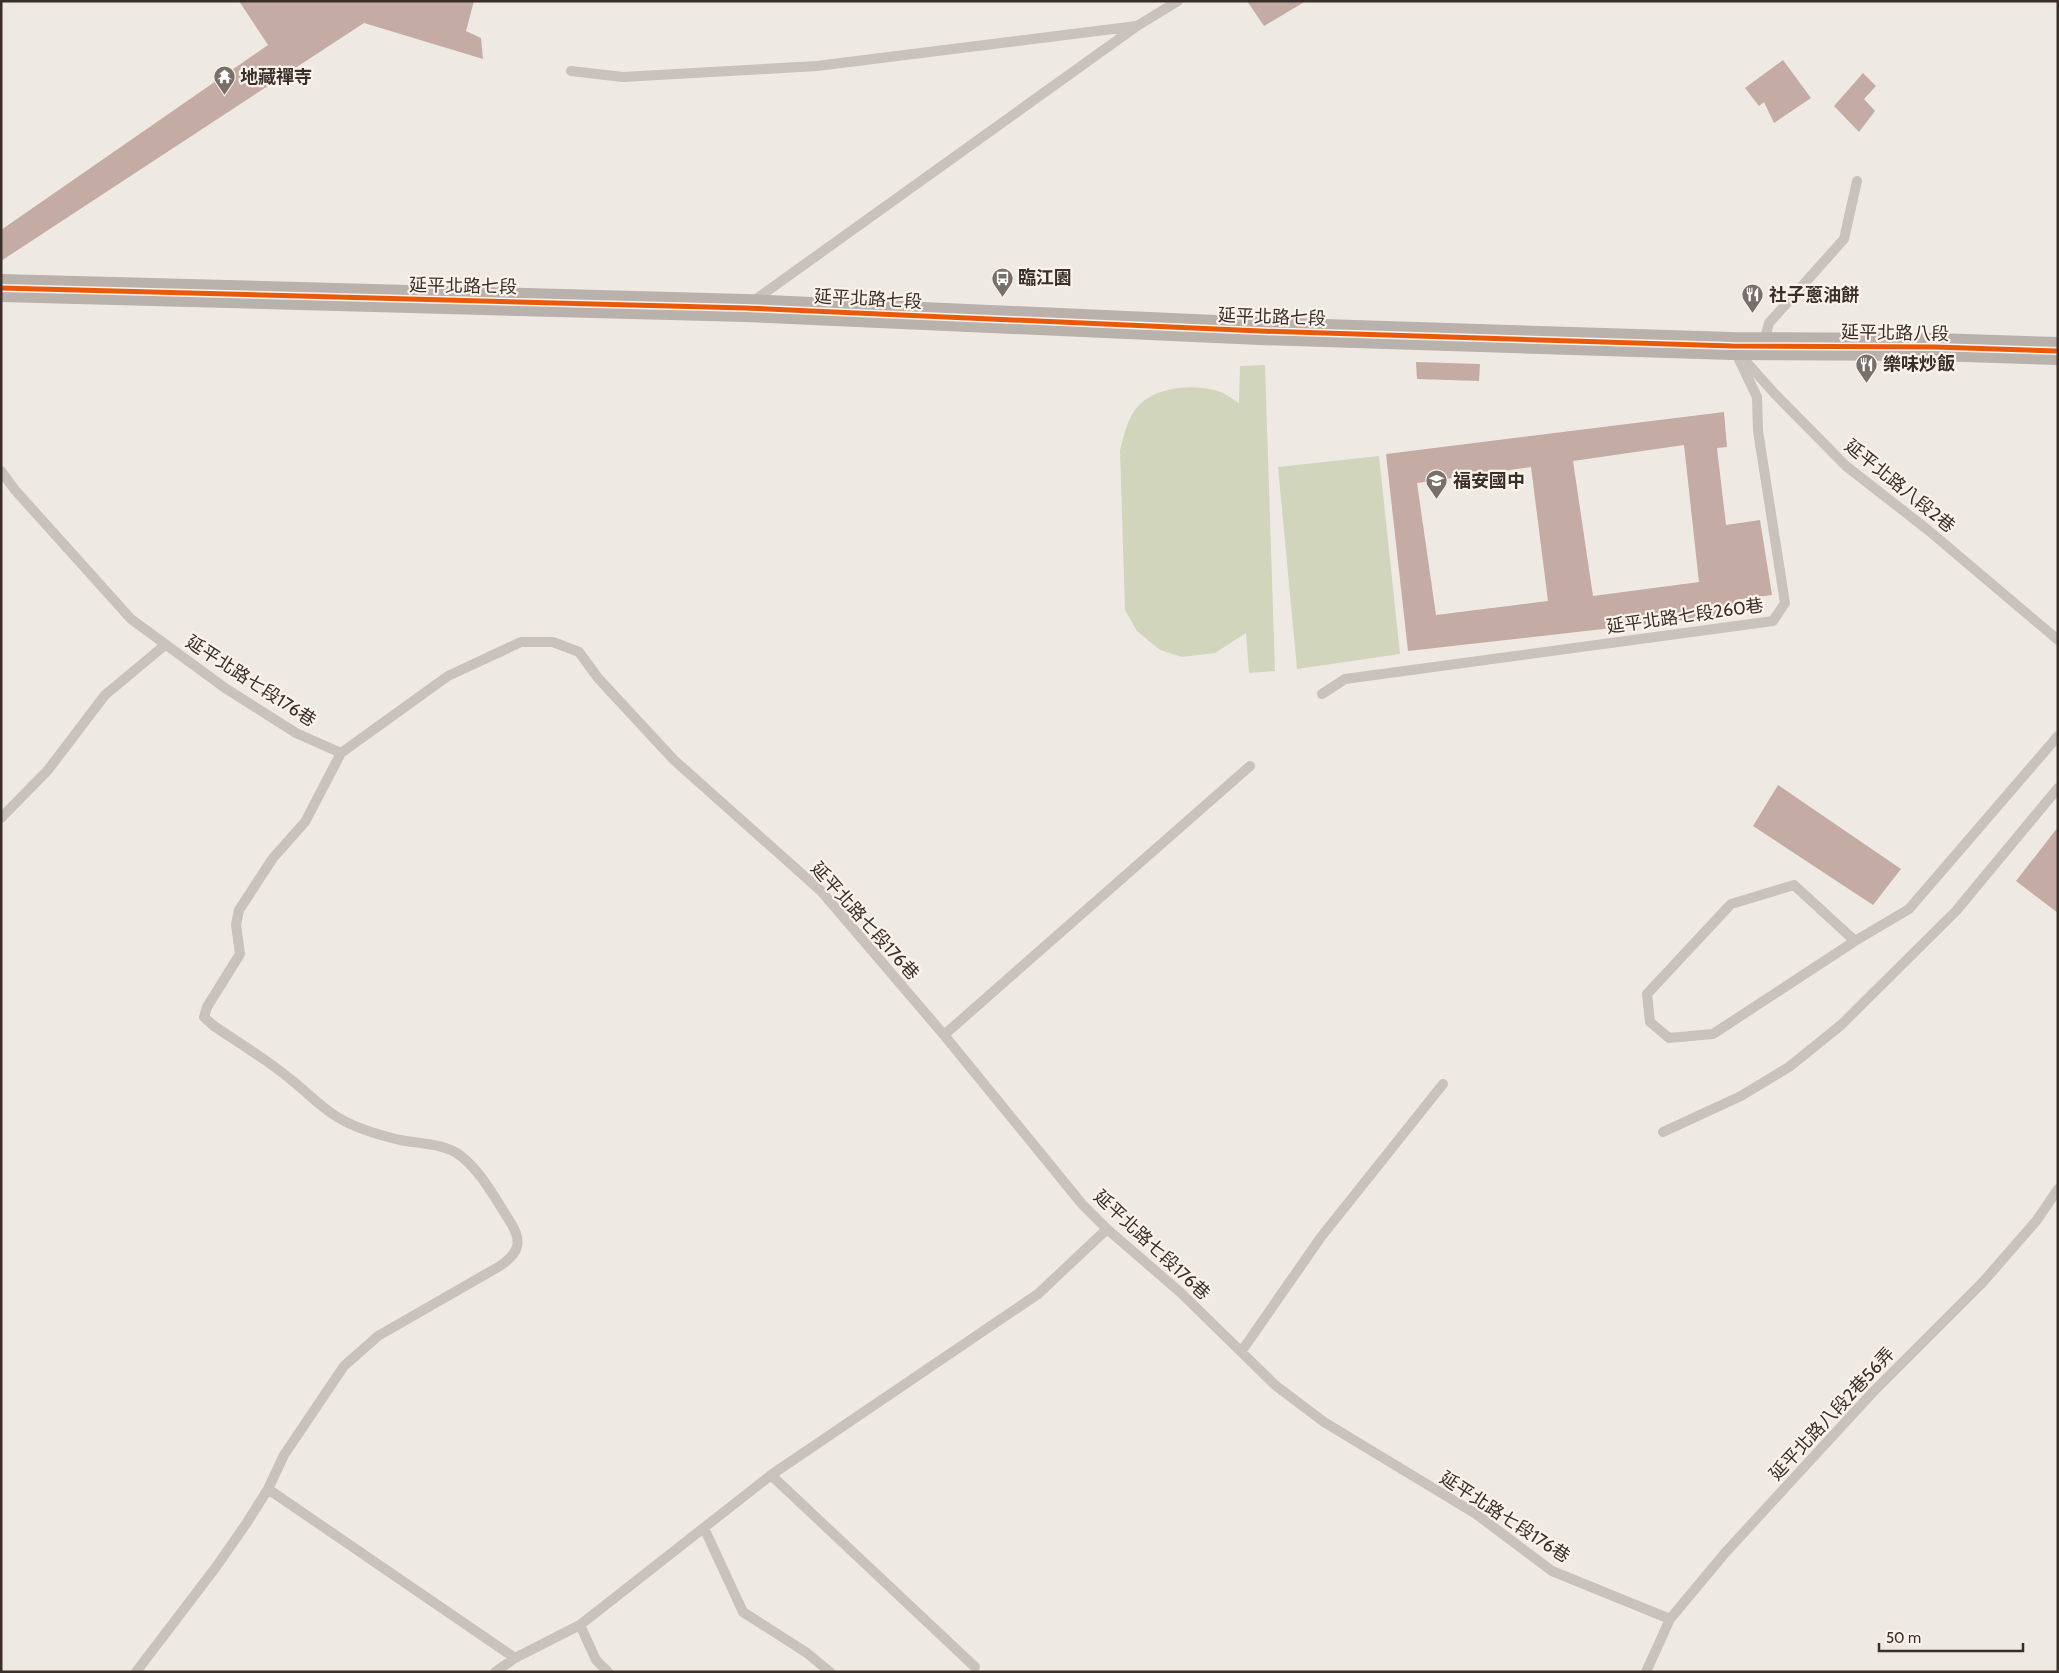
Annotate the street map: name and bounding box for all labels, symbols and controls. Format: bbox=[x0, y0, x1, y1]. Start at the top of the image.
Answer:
temple icon: 地藏禪寺 bbox=[212, 65, 236, 96]
place label: 地藏禪寺 bbox=[240, 66, 312, 88]
bus stop icon: 臨江園 bbox=[990, 266, 1014, 297]
place label: 臨江園 bbox=[1018, 267, 1072, 289]
street label: 延平北路七段 bbox=[409, 274, 517, 298]
restaurant icon: 社子蔥油餅 bbox=[1741, 283, 1765, 314]
place label: 社子蔥油餅 bbox=[1769, 284, 1859, 306]
street label: 延平北路七段 bbox=[813, 285, 923, 313]
street label: 延平北路七段 bbox=[1218, 304, 1326, 330]
street label: 延平北路八段 bbox=[1841, 321, 1949, 345]
restaurant icon: 樂味炒飯 bbox=[1855, 352, 1879, 383]
place label: 樂味炒飯 bbox=[1883, 353, 1955, 375]
street label: 延平北路八段2巷 bbox=[1840, 435, 1960, 537]
school or university icon: 福安國中 bbox=[1425, 469, 1449, 500]
place label: 福安國中 bbox=[1453, 470, 1525, 492]
street label: 延平北路七段260巷 bbox=[1605, 594, 1765, 638]
street label: 延平北路七段176巷 bbox=[182, 631, 320, 731]
street label: 延平北路七段176巷 bbox=[806, 858, 924, 984]
street label: 延平北路七段176巷 bbox=[1089, 1186, 1215, 1304]
street label: 延平北路八段2巷56弄 bbox=[1765, 1343, 1899, 1485]
street label: 延平北路七段176巷 bbox=[1436, 1467, 1574, 1567]
scale bar bbox=[1879, 1620, 2023, 1652]
text: 50 m bbox=[1886, 1629, 1921, 1647]

